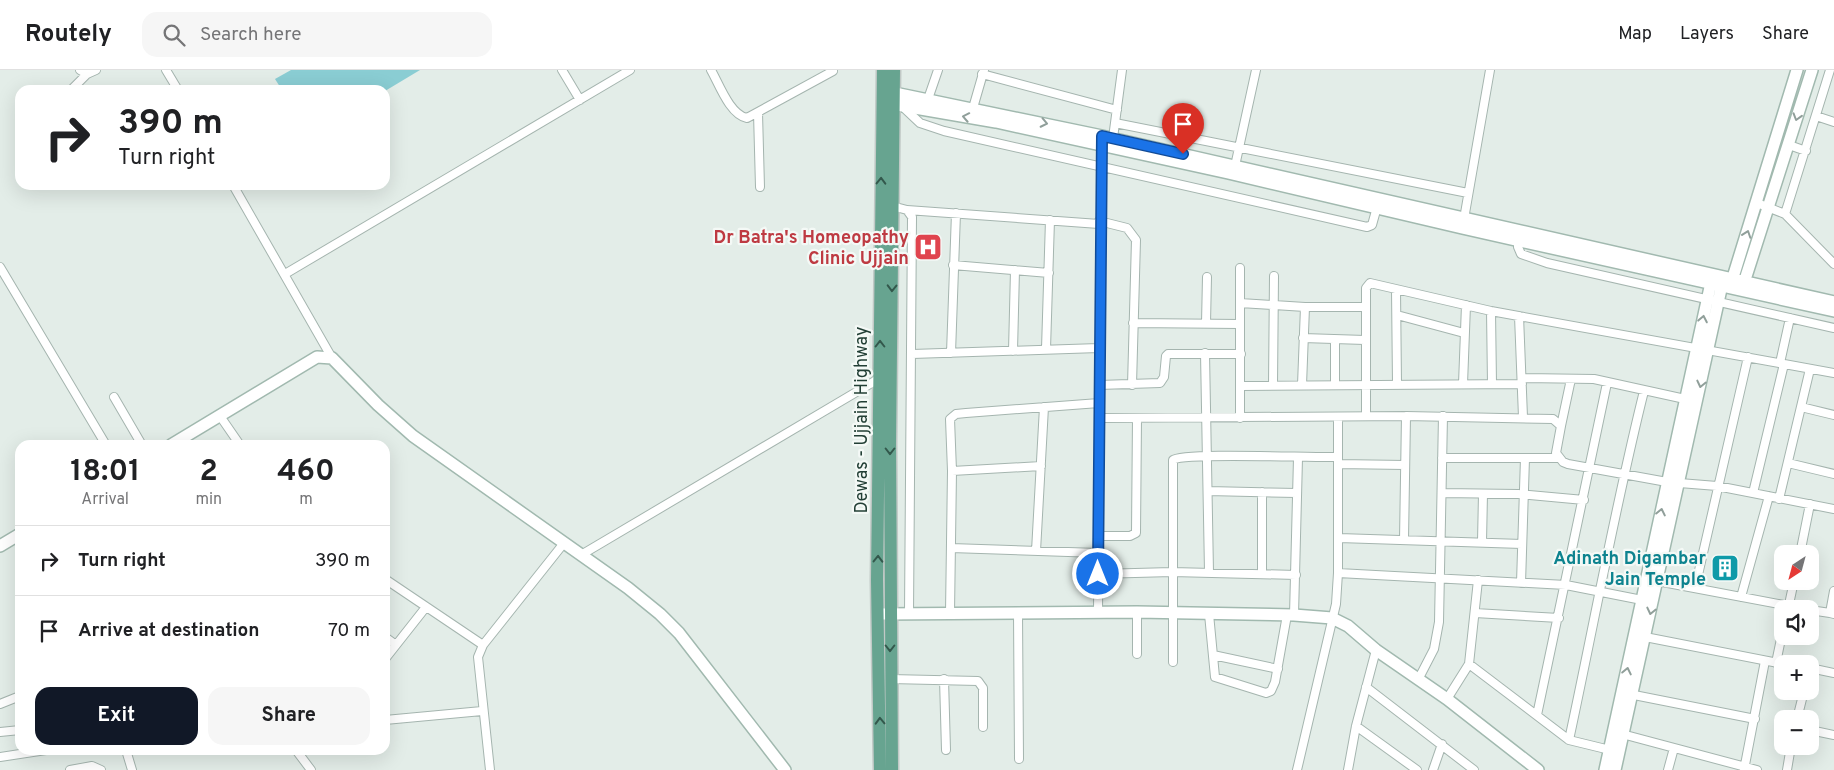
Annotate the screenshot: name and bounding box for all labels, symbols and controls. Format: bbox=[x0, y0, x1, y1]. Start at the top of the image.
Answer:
search box bbox=[142, 12, 492, 57]
text: Routely bbox=[25, 20, 112, 50]
icon: search bbox=[160, 21, 188, 49]
text: Search here bbox=[200, 23, 301, 47]
text: Map bbox=[1618, 23, 1652, 46]
text: Layers bbox=[1680, 23, 1734, 46]
text: Share bbox=[1762, 23, 1809, 46]
text: 390 m bbox=[118, 102, 223, 146]
pin bbox=[1162, 103, 1204, 154]
icon: right bbox=[35, 105, 100, 170]
icon: arrive bbox=[1169, 110, 1197, 138]
one-way arrow bbox=[961, 112, 970, 122]
one-way arrow bbox=[1793, 112, 1803, 120]
one-way arrow bbox=[1039, 118, 1048, 128]
text: Turn right bbox=[118, 145, 215, 172]
one-way arrow bbox=[876, 177, 886, 185]
place label: Dr Batra's Homeopathy Clinic Ujjain bbox=[714, 227, 909, 271]
one-way arrow bbox=[1741, 230, 1751, 239]
hospital icon: Dr Batra's Homeopathy Clinic Ujjain bbox=[913, 232, 943, 262]
one-way arrow bbox=[887, 285, 898, 293]
one-way arrow bbox=[1697, 315, 1708, 324]
street label: Dewas - Ujjain Highway bbox=[851, 326, 874, 514]
one-way arrow bbox=[875, 340, 885, 348]
one-way arrow bbox=[1696, 380, 1707, 389]
one-way arrow bbox=[885, 447, 895, 455]
text: 18:01 bbox=[70, 454, 140, 491]
text: 2 bbox=[200, 454, 218, 491]
text: 460 bbox=[277, 454, 335, 491]
text: Arrival bbox=[81, 490, 129, 510]
text: min bbox=[195, 490, 222, 510]
text: m bbox=[299, 490, 313, 510]
one-way arrow bbox=[1655, 508, 1666, 517]
north arrow bbox=[1774, 545, 1819, 590]
map controls bbox=[1774, 545, 1819, 755]
icon: right bbox=[35, 547, 63, 575]
position arrow bbox=[1071, 547, 1123, 599]
place label: Adinath Digambar Jain Temple bbox=[1553, 548, 1706, 592]
text: Turn right bbox=[78, 549, 166, 573]
text: 390 m bbox=[315, 549, 370, 573]
building icon: Adinath Digambar Jain Temple bbox=[1710, 553, 1740, 583]
one-way arrow bbox=[872, 555, 883, 563]
button: sound bbox=[1774, 600, 1819, 645]
one-way arrow bbox=[1646, 607, 1657, 616]
icon: arrive bbox=[35, 617, 63, 645]
text: Arrive at destination bbox=[78, 619, 259, 643]
text: 70 m bbox=[328, 619, 370, 643]
one-way arrow bbox=[885, 644, 895, 652]
button: + bbox=[1774, 655, 1819, 700]
one-way arrow bbox=[1621, 667, 1632, 676]
button: Exit bbox=[35, 687, 198, 745]
button: Share bbox=[208, 687, 370, 745]
button: − bbox=[1774, 710, 1819, 755]
one-way arrow bbox=[875, 717, 885, 725]

